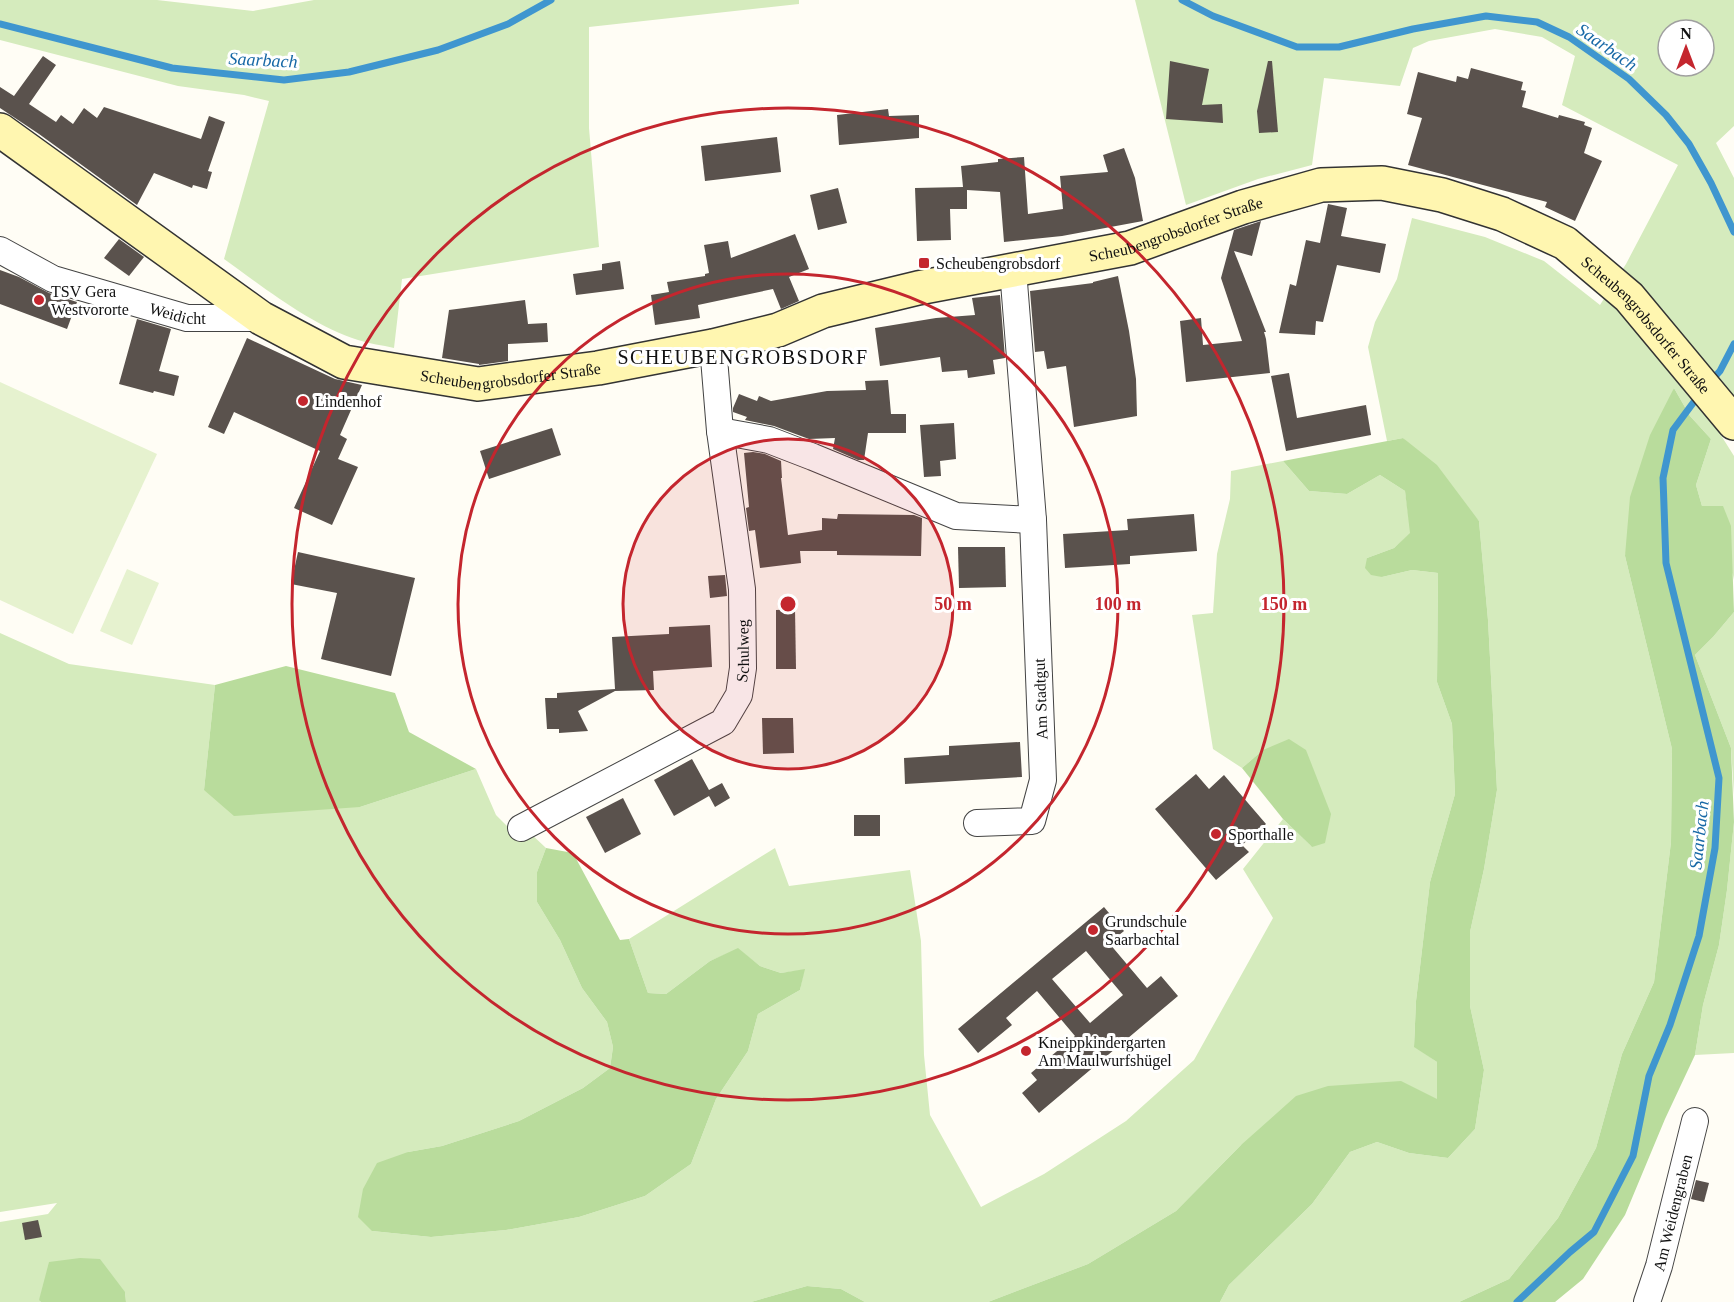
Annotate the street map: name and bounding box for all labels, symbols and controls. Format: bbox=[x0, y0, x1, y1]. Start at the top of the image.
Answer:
north arrow bbox=[1656, 18, 1716, 78]
water label: Saarbach bbox=[1573, 19, 1641, 75]
text: N bbox=[1680, 25, 1692, 42]
water label: Saarbach bbox=[228, 48, 298, 72]
street label: Scheubengrobsdorfer Straße bbox=[1088, 194, 1265, 265]
street label: Scheubengrobsdorfer Straße bbox=[1578, 253, 1714, 397]
place label: Scheubengrobsdorf bbox=[936, 255, 1061, 273]
marker: Scheubengrobsdorf bbox=[917, 256, 931, 270]
place label: TSV Gera Westvororte bbox=[51, 283, 129, 318]
marker: TSV Gera Westvororte bbox=[32, 293, 46, 307]
street label: Weidicht bbox=[147, 300, 206, 327]
district label: SCHEUBENGROBSDORF bbox=[617, 346, 869, 368]
street label: Scheubengrobsdorfer Straße bbox=[419, 360, 602, 394]
place label: Lindenhof bbox=[315, 393, 382, 410]
marker: Lindenhof bbox=[296, 394, 310, 408]
centre of rings bbox=[778, 594, 798, 614]
text: 50 m bbox=[934, 594, 972, 614]
text: 100 m bbox=[1095, 594, 1141, 614]
text: 150 m bbox=[1261, 594, 1307, 614]
street label: Schulweg bbox=[733, 619, 752, 684]
street label: Am Stadtgut bbox=[1031, 657, 1051, 740]
water label: Saarbach bbox=[1685, 800, 1713, 870]
place label: Sporthalle bbox=[1228, 826, 1294, 844]
marker: Sporthalle bbox=[1209, 827, 1223, 841]
place label: Grundschule Saarbachtal bbox=[1105, 913, 1187, 948]
marker: Grundschule Saarbachtal bbox=[1086, 923, 1100, 937]
place label: Kneippkindergarten Am Maulwurfshügel bbox=[1038, 1034, 1172, 1070]
marker: Kneippkindergarten Am Maulwurfshügel bbox=[1019, 1044, 1033, 1058]
street label: Am Weidengraben bbox=[1650, 1153, 1695, 1273]

